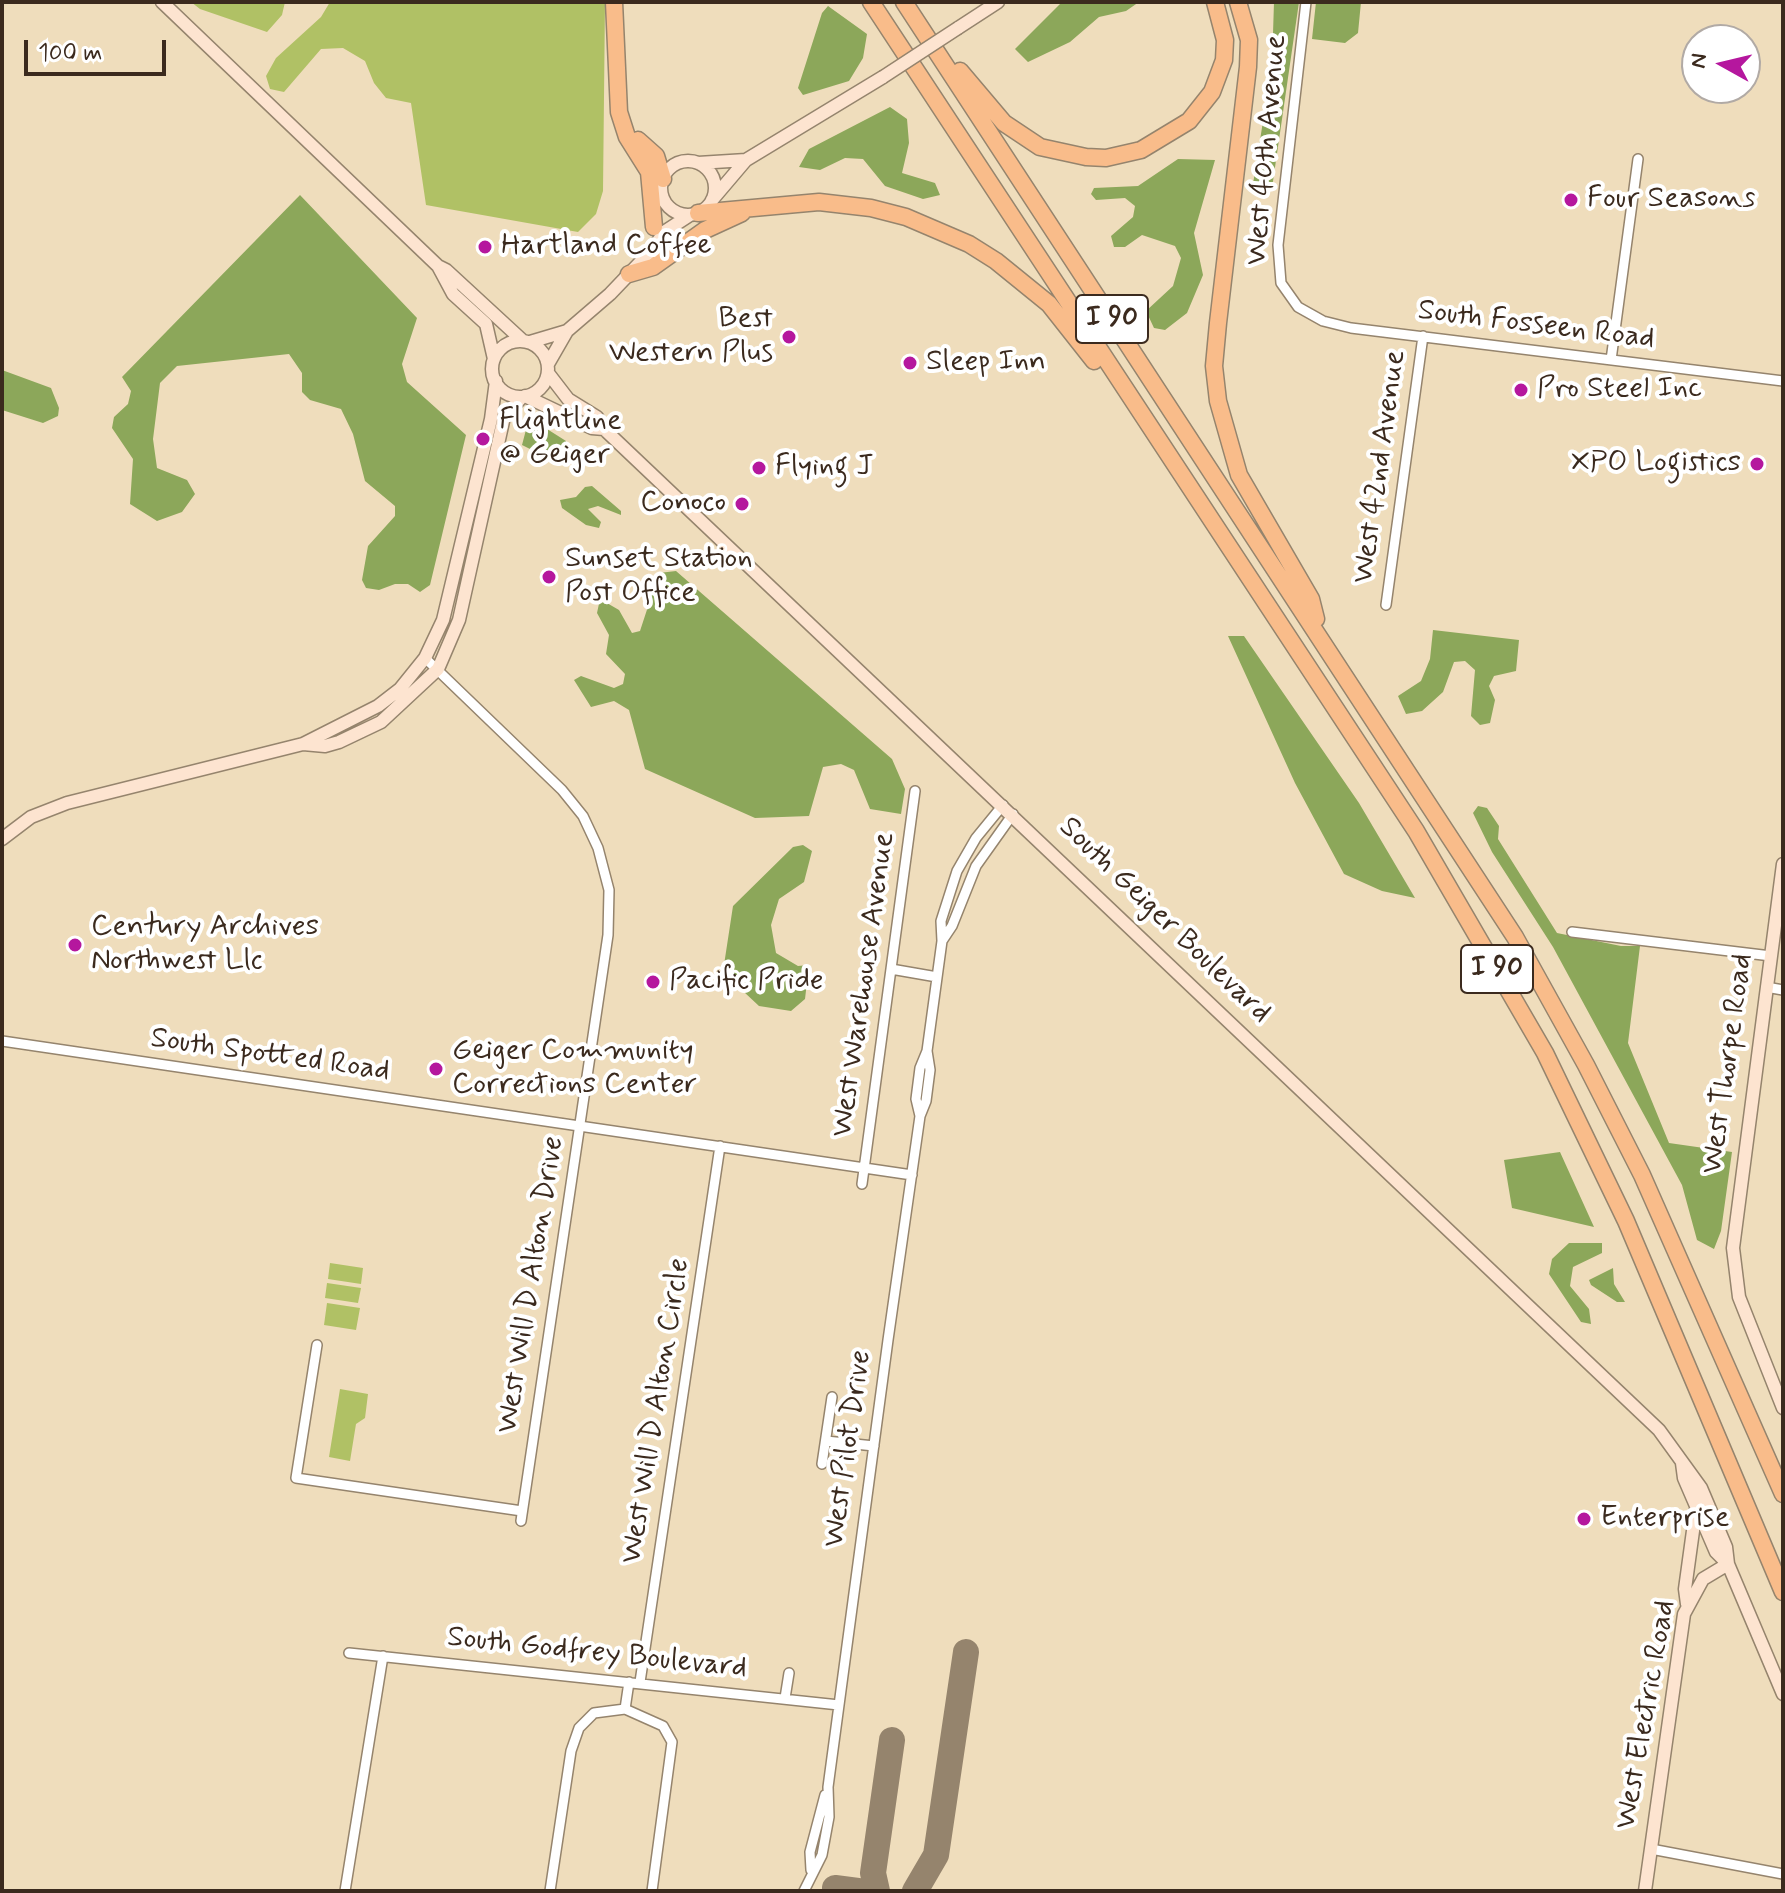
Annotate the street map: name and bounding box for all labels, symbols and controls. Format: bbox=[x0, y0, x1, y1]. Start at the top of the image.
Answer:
scale bar bbox=[28, 24, 170, 74]
north arrow bbox=[1681, 24, 1761, 104]
street label: West 40th Avenue bbox=[1240, 33, 1296, 267]
text: 100 m bbox=[38, 38, 102, 69]
text: N bbox=[1684, 52, 1714, 70]
place label: Four Seasons bbox=[1587, 182, 1755, 218]
marker: Four Seasons bbox=[1562, 191, 1580, 209]
place label: Hartland Coffee bbox=[501, 229, 712, 265]
marker: Hartland Coffee bbox=[476, 238, 494, 256]
street label: South Fosseen Road bbox=[1416, 294, 1656, 358]
road number: I 90 bbox=[1076, 295, 1148, 343]
place label: Best Western Plus bbox=[609, 302, 773, 372]
marker: Best Western Plus bbox=[780, 328, 798, 346]
place label: Sleep Inn bbox=[926, 345, 1046, 381]
street label: West 42nd Avenue bbox=[1347, 348, 1415, 586]
marker: Sleep Inn bbox=[901, 354, 919, 372]
place label: Pro Steel Inc bbox=[1537, 372, 1702, 408]
marker: Pro Steel Inc bbox=[1512, 381, 1530, 399]
place label: Flightline @ Geiger bbox=[499, 404, 622, 474]
marker: Flightline @ Geiger bbox=[474, 430, 492, 448]
place label: XPO Logistics bbox=[1571, 446, 1741, 482]
place label: Flying J bbox=[775, 450, 874, 486]
marker: XPO Logistics bbox=[1748, 455, 1766, 473]
marker: Flying J bbox=[750, 459, 768, 477]
place label: Conoco bbox=[640, 486, 726, 522]
marker: Conoco bbox=[733, 495, 751, 513]
place label: Sunset Station Post Office bbox=[565, 542, 752, 612]
marker: Sunset Station Post Office bbox=[540, 568, 558, 586]
street label: South Geiger Boulevard bbox=[1050, 810, 1278, 1032]
street label: West Warehouse Avenue bbox=[826, 830, 904, 1140]
place label: Century Archives Northwest Llc bbox=[91, 910, 319, 980]
marker: Century Archives Northwest Llc bbox=[66, 936, 84, 954]
road number: I 90 bbox=[1461, 945, 1533, 993]
street label: West Thorpe Road bbox=[1696, 952, 1762, 1176]
place label: Pacific Pride bbox=[669, 964, 824, 1000]
marker: Pacific Pride bbox=[644, 973, 662, 991]
street label: South Spotted Road bbox=[148, 1021, 392, 1091]
place label: Geiger Community Corrections Center bbox=[452, 1034, 697, 1104]
marker: Geiger Community Corrections Center bbox=[427, 1060, 445, 1078]
street label: West Will D Alton Drive bbox=[491, 1134, 573, 1436]
street label: West Will D Alton Circle bbox=[615, 1256, 699, 1566]
street label: West Pilot Drive bbox=[817, 1348, 881, 1550]
place label: Enterprise bbox=[1600, 1501, 1729, 1537]
marker: Enterprise bbox=[1575, 1510, 1593, 1528]
street label: West Electric Road bbox=[1609, 1598, 1685, 1832]
street label: South Godfrey Boulevard bbox=[445, 1620, 749, 1688]

